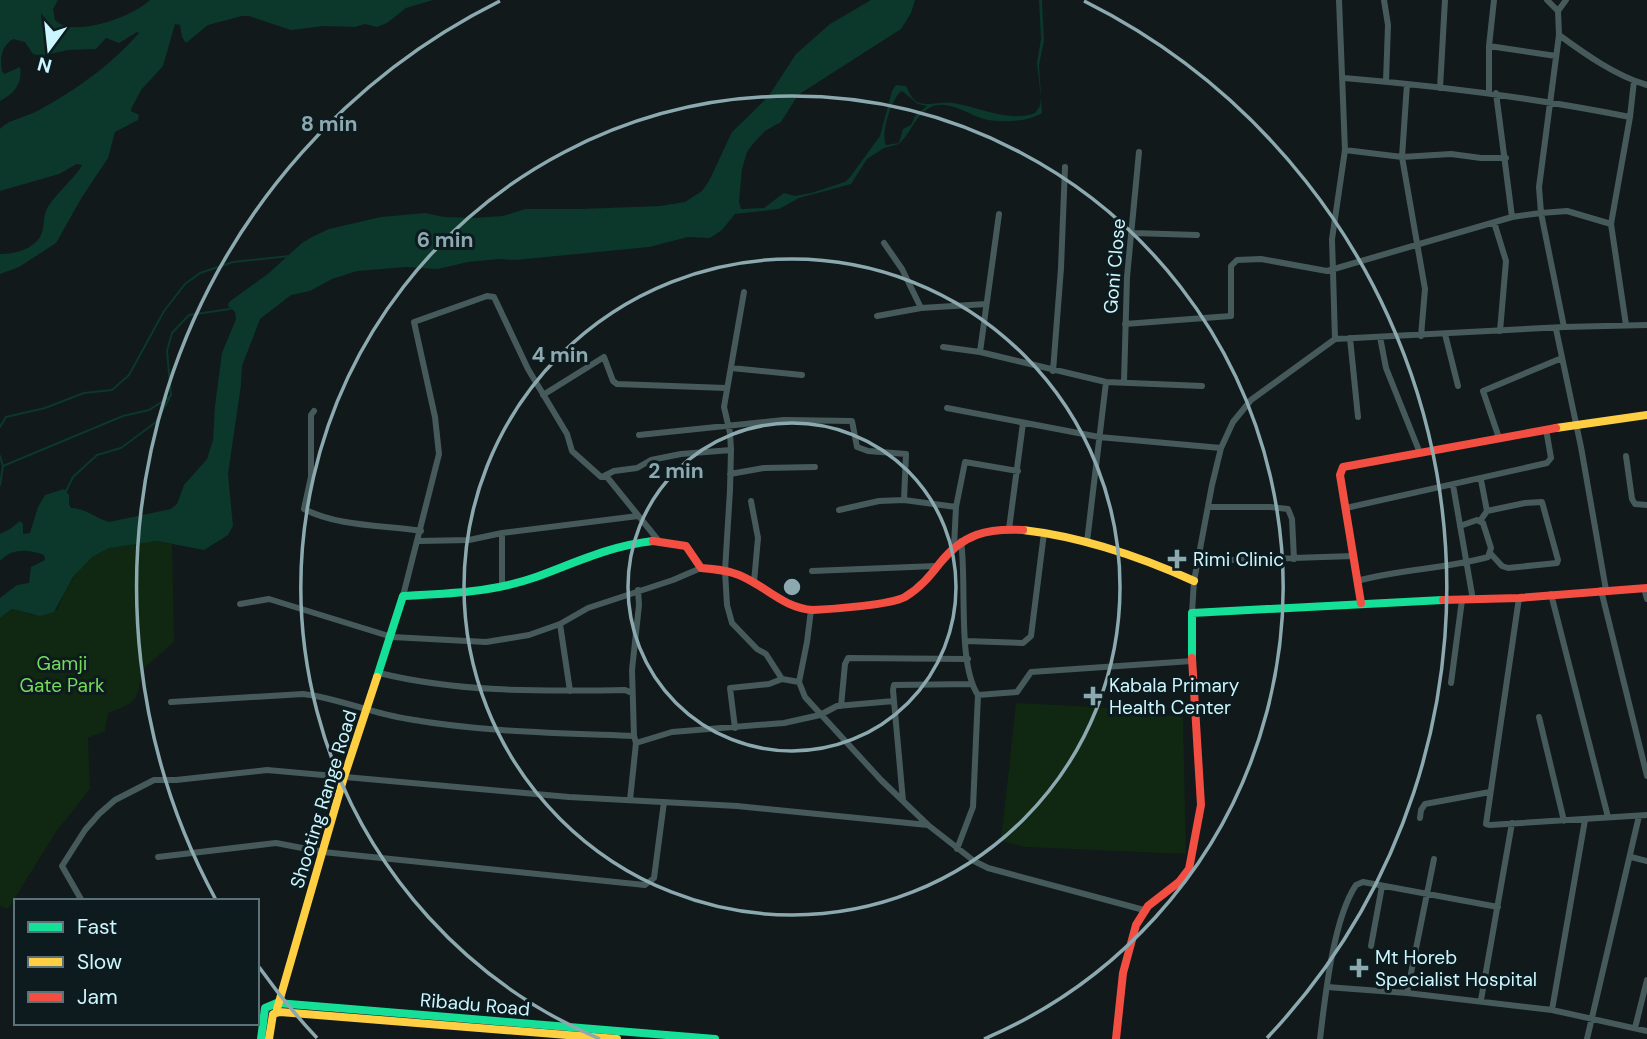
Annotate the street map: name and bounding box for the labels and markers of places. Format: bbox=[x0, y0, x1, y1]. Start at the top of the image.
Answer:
place label: Rimi Clinic bbox=[1193, 547, 1284, 572]
marker: Rimi Clinic bbox=[1167, 549, 1187, 569]
centre of rings bbox=[780, 575, 804, 599]
place label: Kabala Primary Health Center bbox=[1109, 673, 1240, 720]
marker: Kabala Primary Health Center bbox=[1083, 686, 1103, 706]
place label: Mt Horeb Specialist Hospital bbox=[1375, 945, 1537, 992]
marker: Mt Horeb Specialist Hospital bbox=[1349, 958, 1369, 978]

